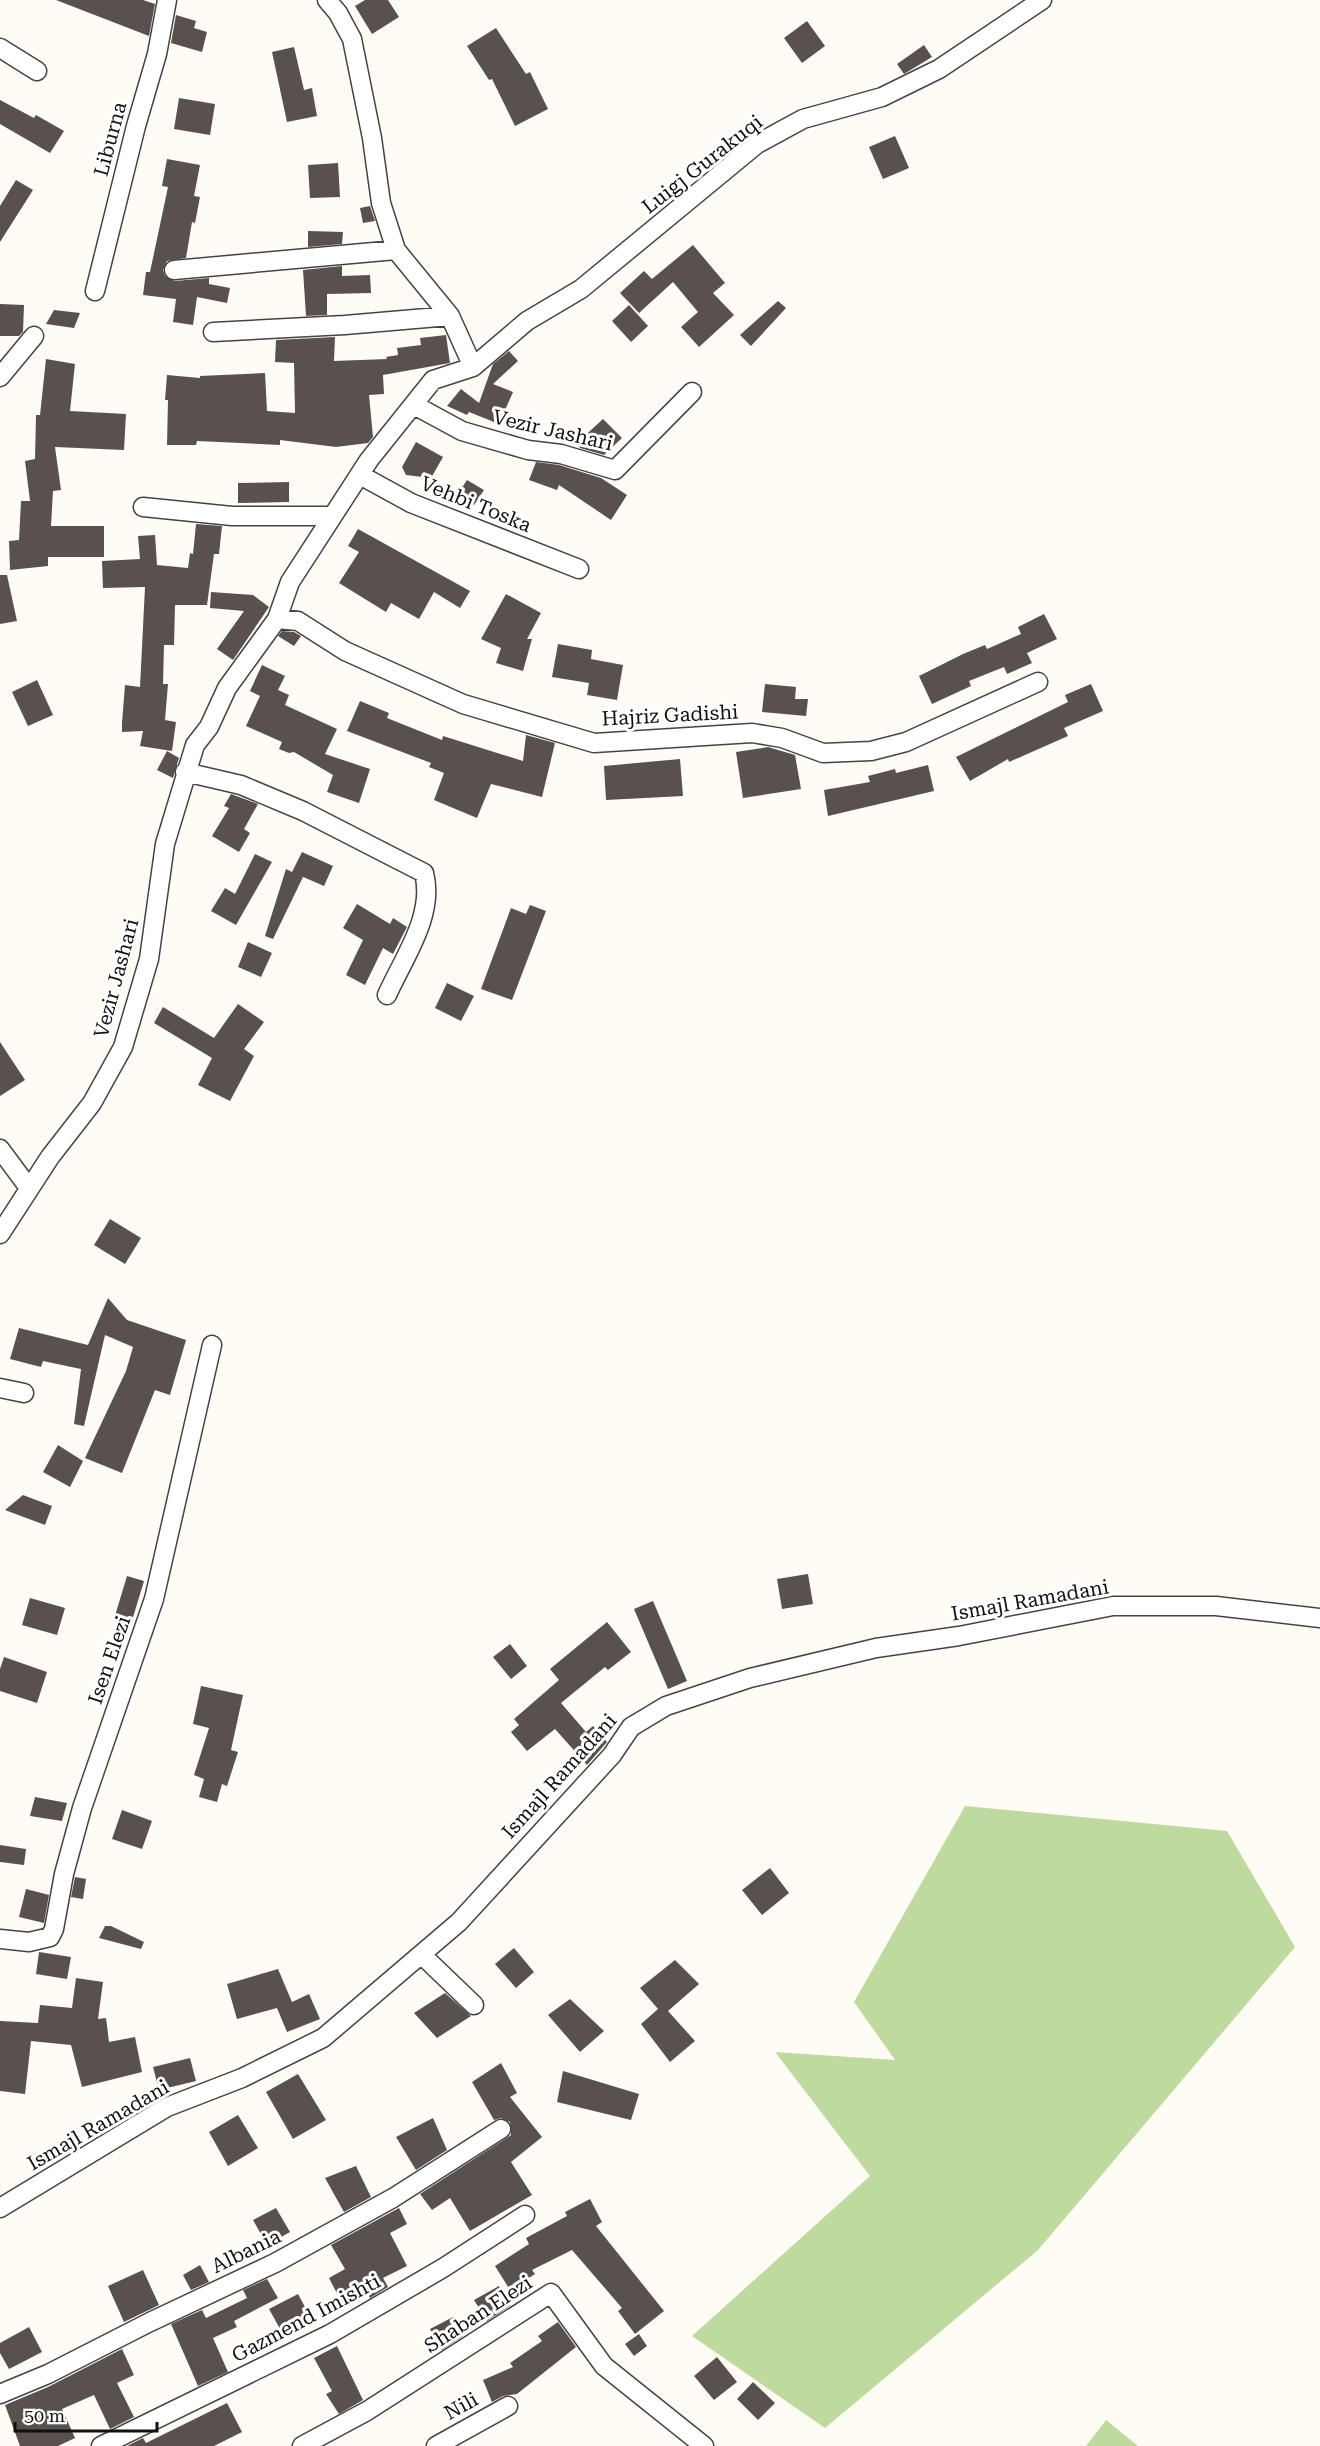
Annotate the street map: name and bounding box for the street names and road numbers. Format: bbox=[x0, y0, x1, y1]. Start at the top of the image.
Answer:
street label: Liburna bbox=[89, 99, 131, 179]
street label: Luigj Gurakuqi bbox=[637, 109, 767, 219]
street label: Vezir Jashari bbox=[491, 405, 615, 455]
street label: Vehbi Toska bbox=[417, 471, 535, 537]
street label: Hajriz Gadishi bbox=[601, 699, 739, 731]
street label: Vezir Jashari bbox=[89, 916, 143, 1040]
street label: Ismajl Ramadani bbox=[949, 1574, 1111, 1626]
street label: Isen Elezi bbox=[83, 1613, 135, 1707]
street label: Ismajl Ramadani bbox=[497, 1709, 621, 1843]
street label: Ismajl Ramadani bbox=[23, 2075, 173, 2175]
street label: Albania bbox=[207, 2224, 285, 2278]
street label: Gazmend Imishti bbox=[228, 2269, 384, 2367]
street label: Shaban Elezi bbox=[420, 2270, 536, 2358]
street label: Nili bbox=[440, 2387, 482, 2425]

